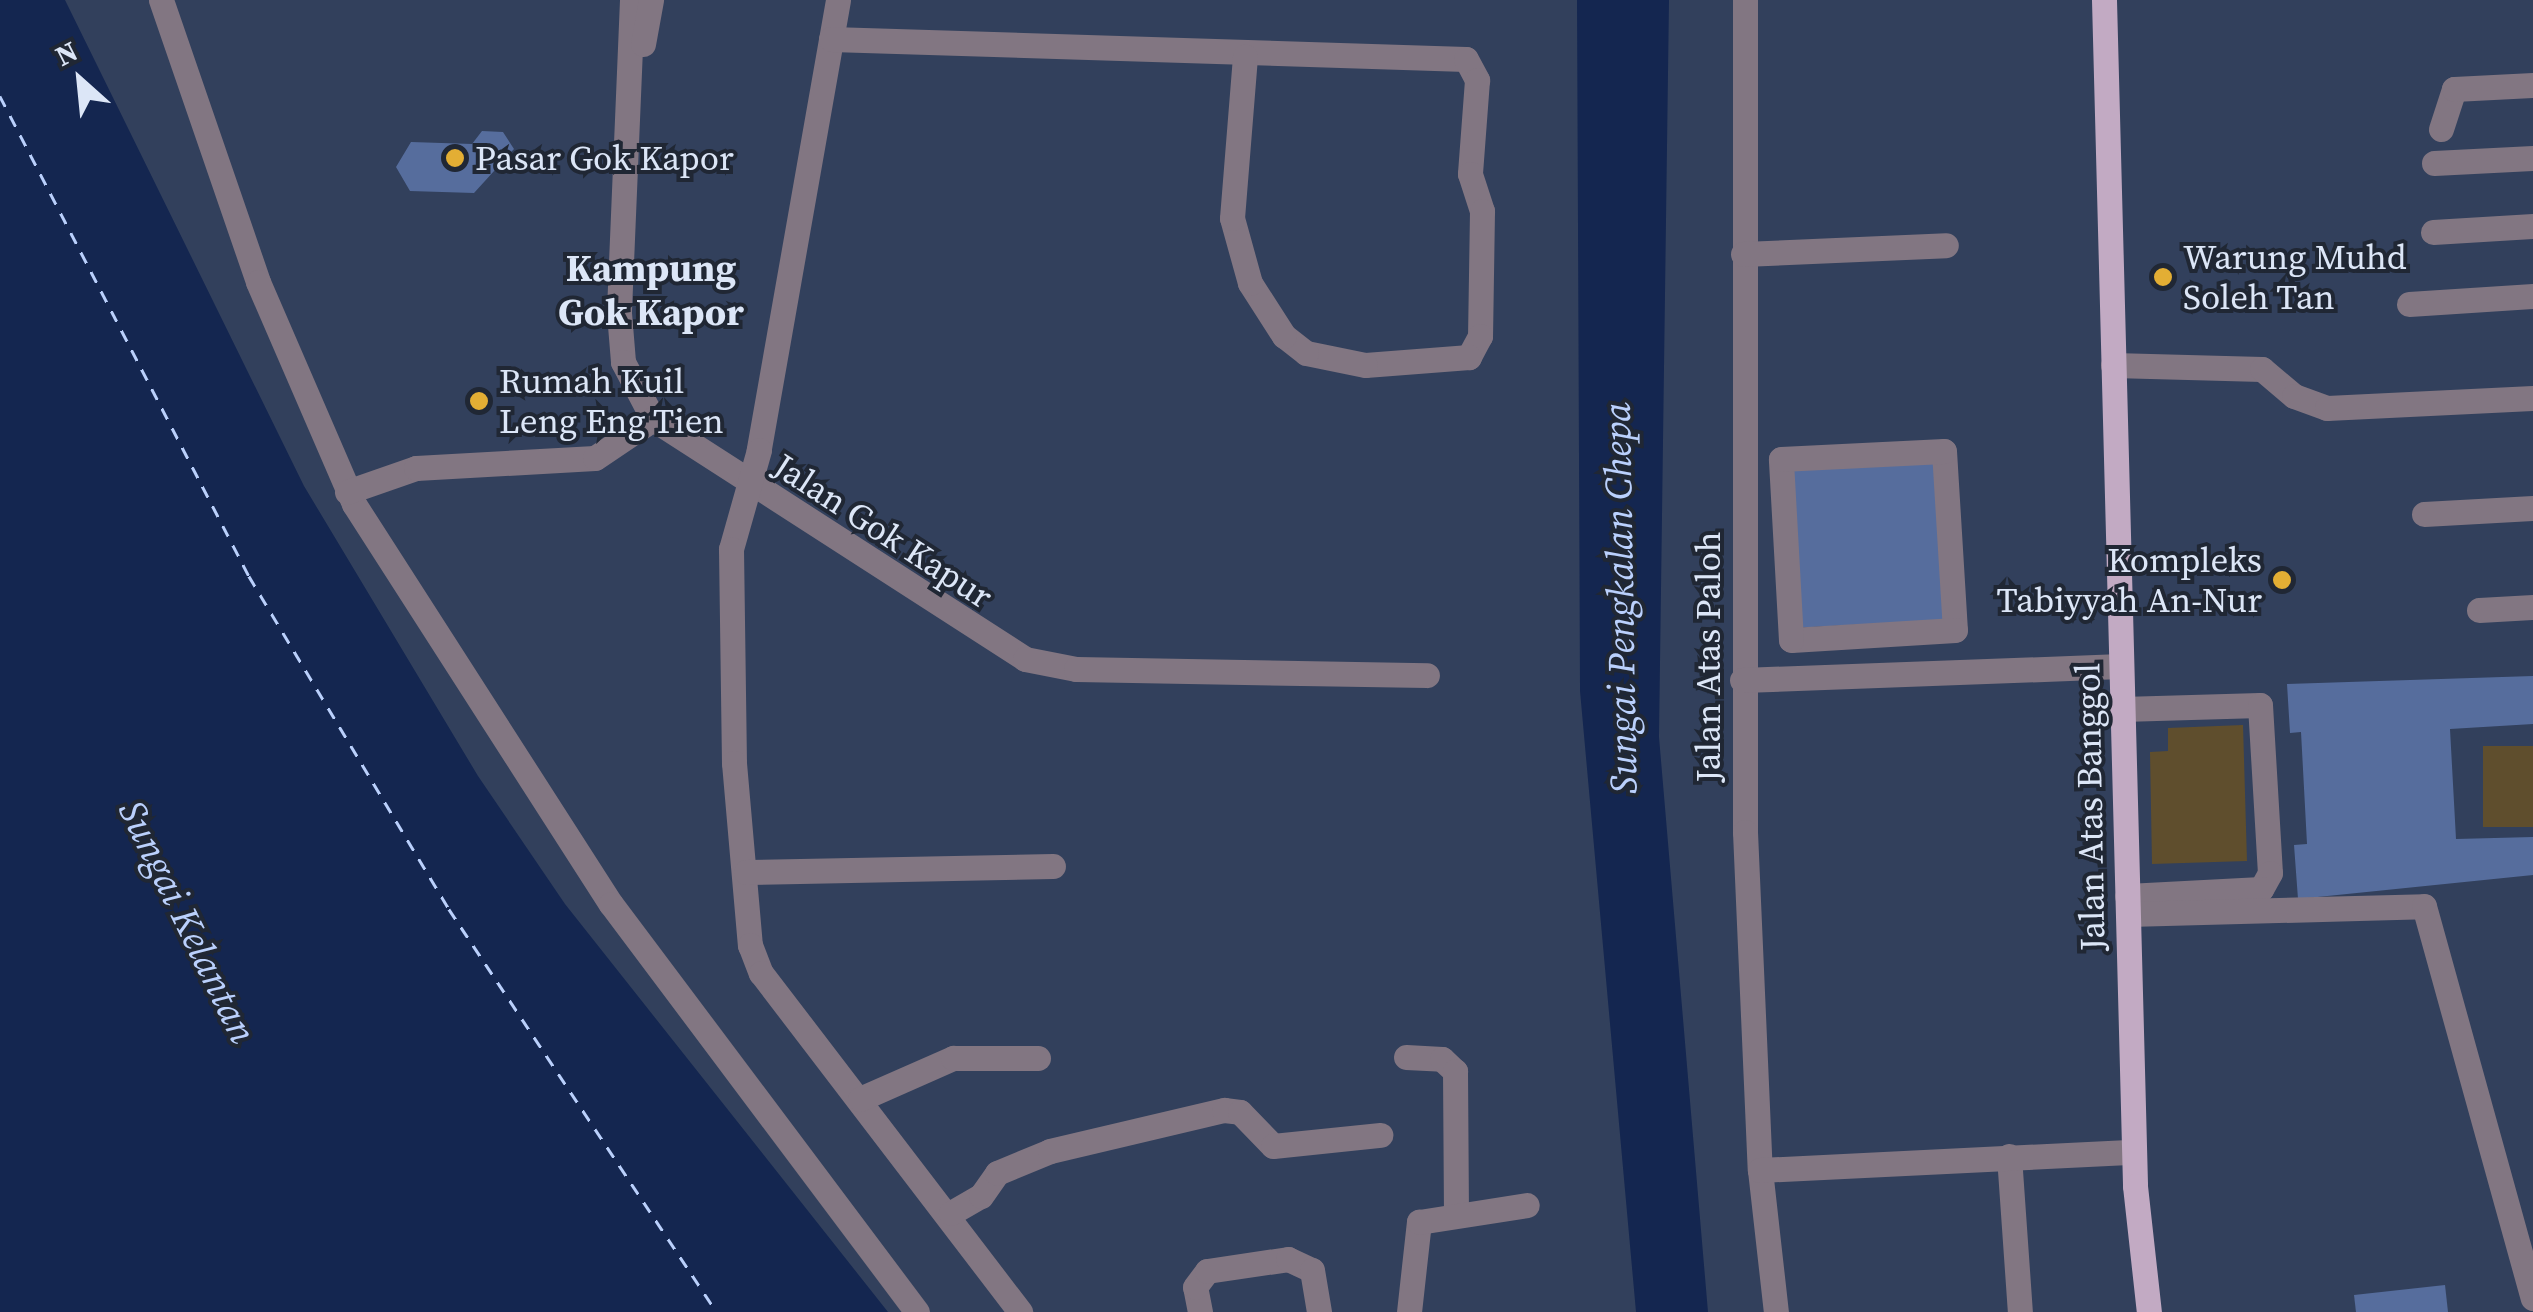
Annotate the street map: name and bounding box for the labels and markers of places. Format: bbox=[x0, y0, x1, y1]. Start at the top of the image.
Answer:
place label: Pasar Gok Kapor bbox=[475, 137, 734, 179]
marker: Pasar Gok Kapor bbox=[444, 147, 466, 169]
place label: Warung Muhd Soleh Tan bbox=[2183, 236, 2407, 318]
marker: Warung Muhd Soleh Tan bbox=[2152, 266, 2174, 288]
place label: Rumah Kuil Leng Eng Tien bbox=[499, 360, 724, 442]
marker: Rumah Kuil Leng Eng Tien bbox=[468, 390, 490, 412]
place label: Kompleks Tabiyyah An-Nur bbox=[1997, 539, 2262, 621]
marker: Kompleks Tabiyyah An-Nur bbox=[2271, 569, 2293, 591]

